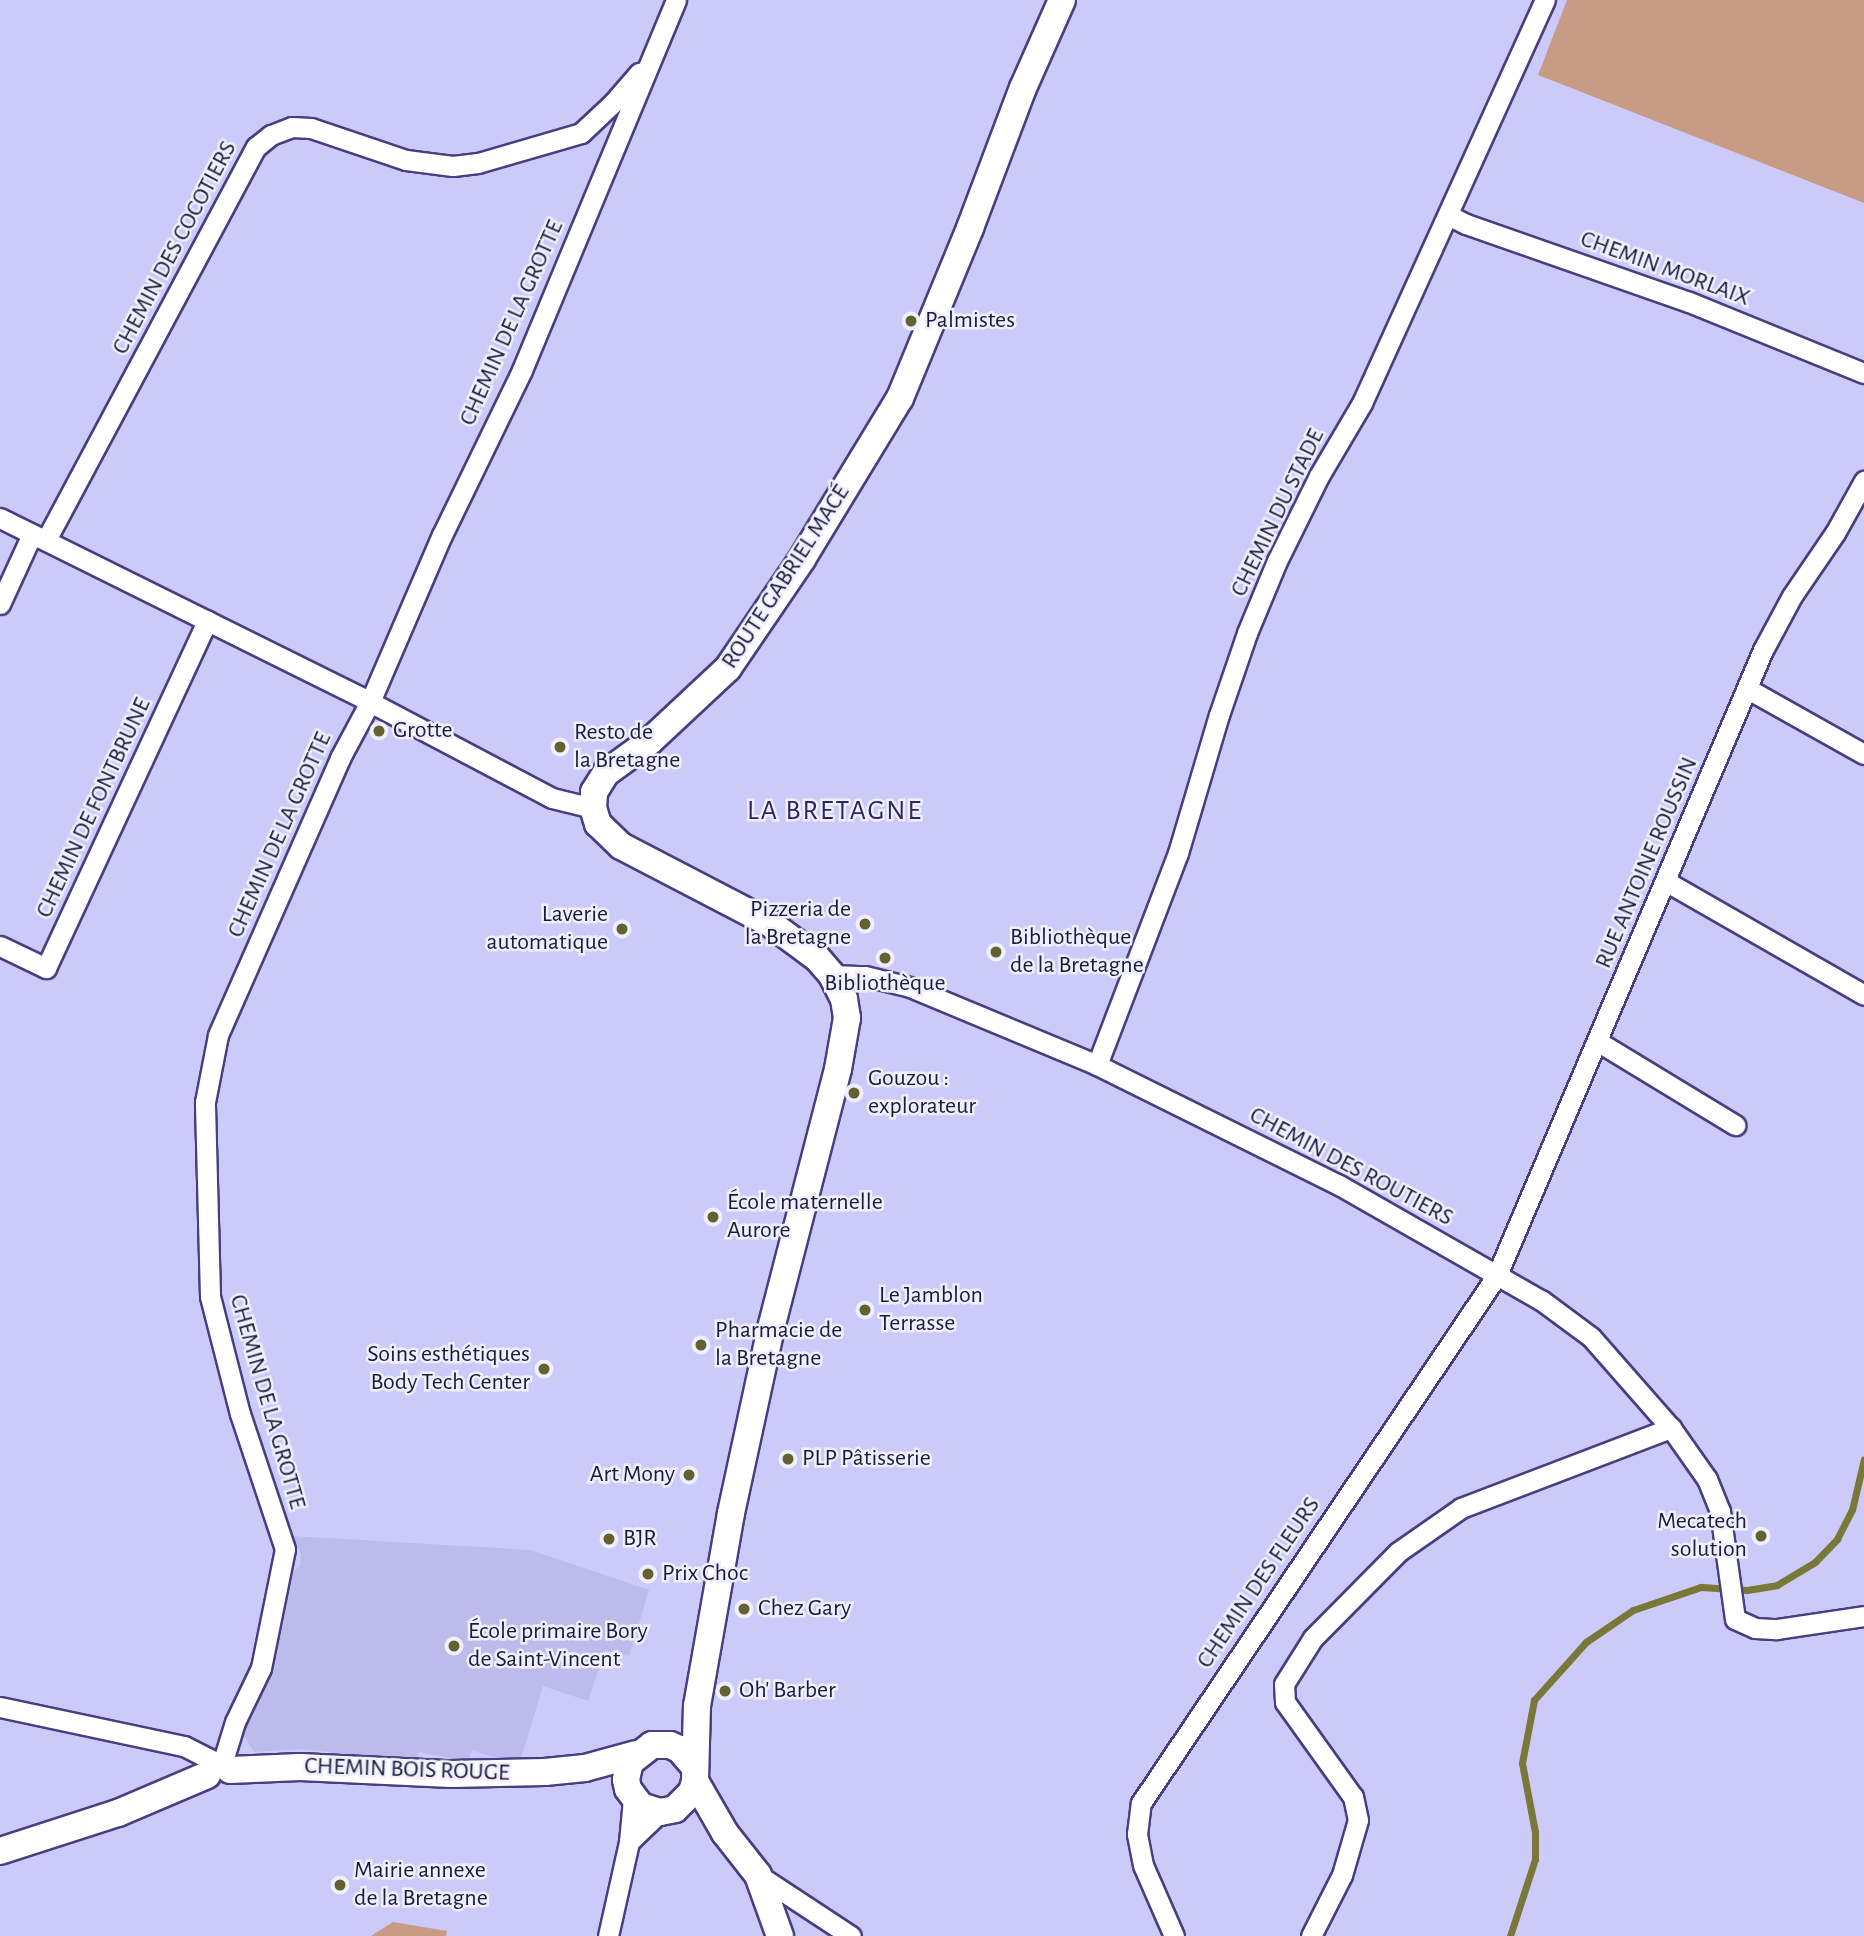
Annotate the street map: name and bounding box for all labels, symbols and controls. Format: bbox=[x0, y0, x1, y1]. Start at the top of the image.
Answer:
street label: CHEMIN DES COCOTIERS bbox=[107, 136, 243, 360]
street label: CHEMIN DE LA GROTTE bbox=[454, 216, 570, 430]
street label: CHEMIN MORLAIX bbox=[1576, 225, 1754, 313]
place label: Palmistes bbox=[925, 307, 1015, 335]
marker: Palmistes bbox=[903, 313, 919, 329]
street label: CHEMIN DU STADE bbox=[1225, 424, 1331, 602]
street label: ROUTE GABRIEL MACÉ bbox=[716, 480, 856, 674]
street label: CHEMIN DE FONTBRUNE bbox=[30, 693, 158, 923]
place label: Grotte bbox=[393, 717, 452, 745]
place label: Resto de la Bretagne bbox=[574, 719, 680, 775]
marker: Grotte bbox=[371, 723, 387, 739]
street label: CHEMIN DE LA GROTTE bbox=[222, 728, 338, 942]
marker: Resto de la Bretagne bbox=[552, 739, 568, 755]
street label: RUE ANTOINE ROUSSIN bbox=[1589, 753, 1705, 973]
district label: LA BRETAGNE bbox=[748, 794, 922, 828]
place label: Pizzeria de la Bretagne bbox=[745, 896, 851, 952]
place label: Laverie automatique bbox=[487, 901, 608, 957]
marker: Pizzeria de la Bretagne bbox=[857, 916, 873, 932]
marker: Laverie automatique bbox=[614, 921, 630, 937]
place label: Bibliothèque de la Bretagne bbox=[1010, 924, 1144, 980]
marker: Bibliothèque de la Bretagne bbox=[988, 944, 1004, 960]
marker: Bibliothèque bbox=[877, 950, 893, 966]
place label: Bibliothèque bbox=[824, 970, 946, 998]
place label: Gouzou : explorateur bbox=[868, 1065, 976, 1121]
marker: Gouzou : explorateur bbox=[846, 1085, 862, 1101]
street label: CHEMIN DES ROUTIERS bbox=[1244, 1101, 1458, 1233]
place label: École maternelle Aurore bbox=[727, 1189, 883, 1245]
marker: École maternelle Aurore bbox=[705, 1209, 721, 1225]
place label: Le Jamblon Terrasse bbox=[879, 1282, 983, 1338]
street label: CHEMIN DE LA GROTTE bbox=[223, 1291, 311, 1513]
marker: Le Jamblon Terrasse bbox=[857, 1302, 873, 1318]
place label: Pharmacie de la Bretagne bbox=[715, 1317, 842, 1373]
marker: Pharmacie de la Bretagne bbox=[693, 1337, 709, 1353]
place label: Soins esthétiques Body Tech Center bbox=[367, 1341, 530, 1397]
marker: Soins esthétiques Body Tech Center bbox=[536, 1361, 552, 1377]
place label: PLP Pâtisserie bbox=[802, 1445, 931, 1473]
marker: PLP Pâtisserie bbox=[780, 1451, 796, 1467]
place label: Art Mony bbox=[590, 1461, 675, 1489]
marker: Art Mony bbox=[681, 1467, 697, 1483]
street label: CHEMIN DES FLEURS bbox=[1191, 1492, 1327, 1674]
place label: Mecatech solution bbox=[1657, 1508, 1747, 1564]
place label: BJR bbox=[623, 1525, 657, 1553]
marker: Mecatech solution bbox=[1753, 1528, 1769, 1544]
marker: BJR bbox=[601, 1531, 617, 1547]
place label: Prix Choc bbox=[662, 1560, 748, 1588]
marker: Prix Choc bbox=[640, 1566, 656, 1582]
place label: Chez Gary bbox=[758, 1595, 851, 1623]
marker: Chez Gary bbox=[736, 1601, 752, 1617]
place label: École primaire Bory de Saint-Vincent bbox=[468, 1618, 648, 1674]
marker: École primaire Bory de Saint-Vincent bbox=[446, 1638, 462, 1654]
place label: Oh' Barber bbox=[739, 1677, 836, 1705]
marker: Oh' Barber bbox=[717, 1683, 733, 1699]
street label: CHEMIN BOIS ROUGE bbox=[304, 1752, 510, 1788]
place label: Mairie annexe de la Bretagne bbox=[354, 1857, 488, 1913]
marker: Mairie annexe de la Bretagne bbox=[332, 1877, 348, 1893]

